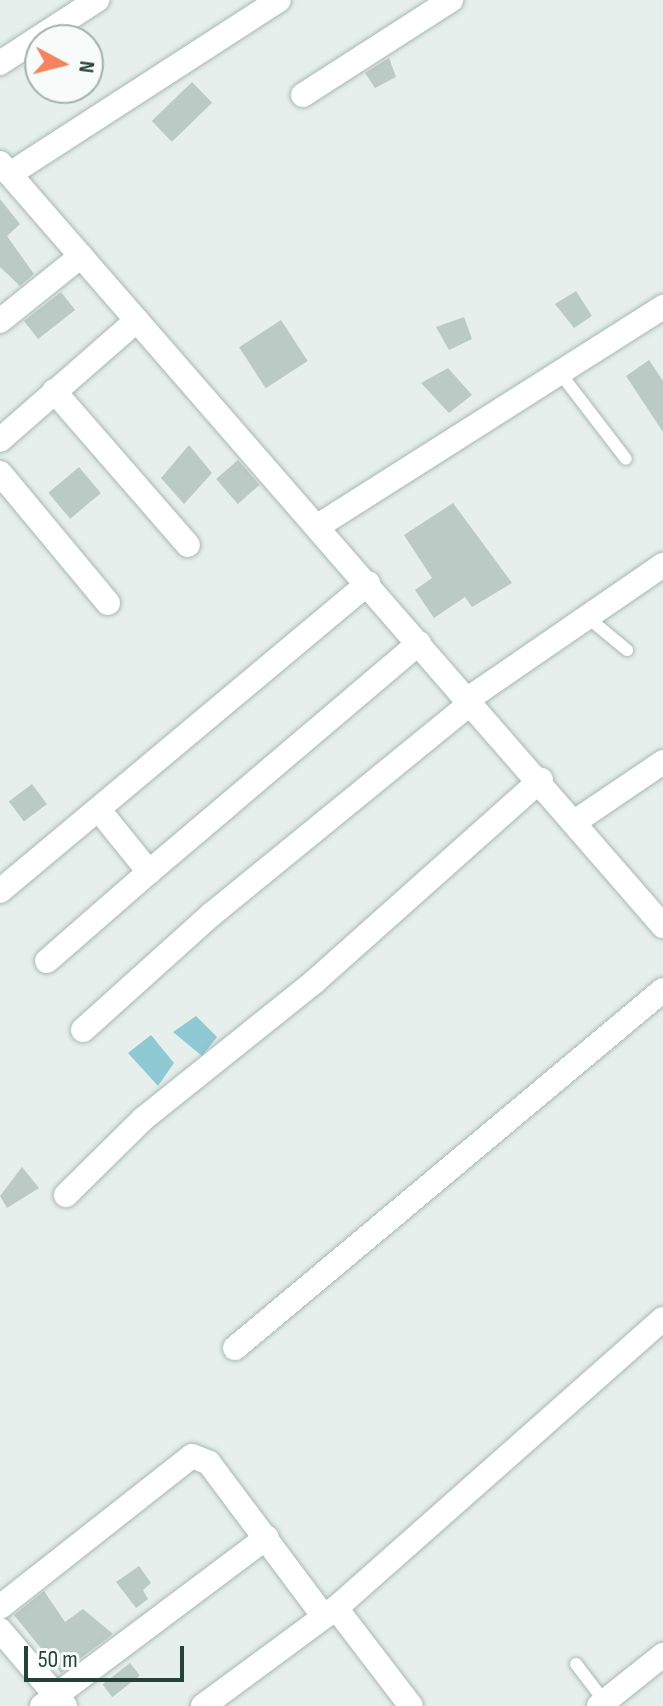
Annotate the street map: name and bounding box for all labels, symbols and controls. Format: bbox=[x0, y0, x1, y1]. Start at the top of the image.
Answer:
north arrow bbox=[24, 24, 104, 104]
text: N bbox=[72, 59, 100, 74]
scale bar bbox=[28, 1630, 188, 1680]
text: 50 m bbox=[38, 1645, 78, 1674]

